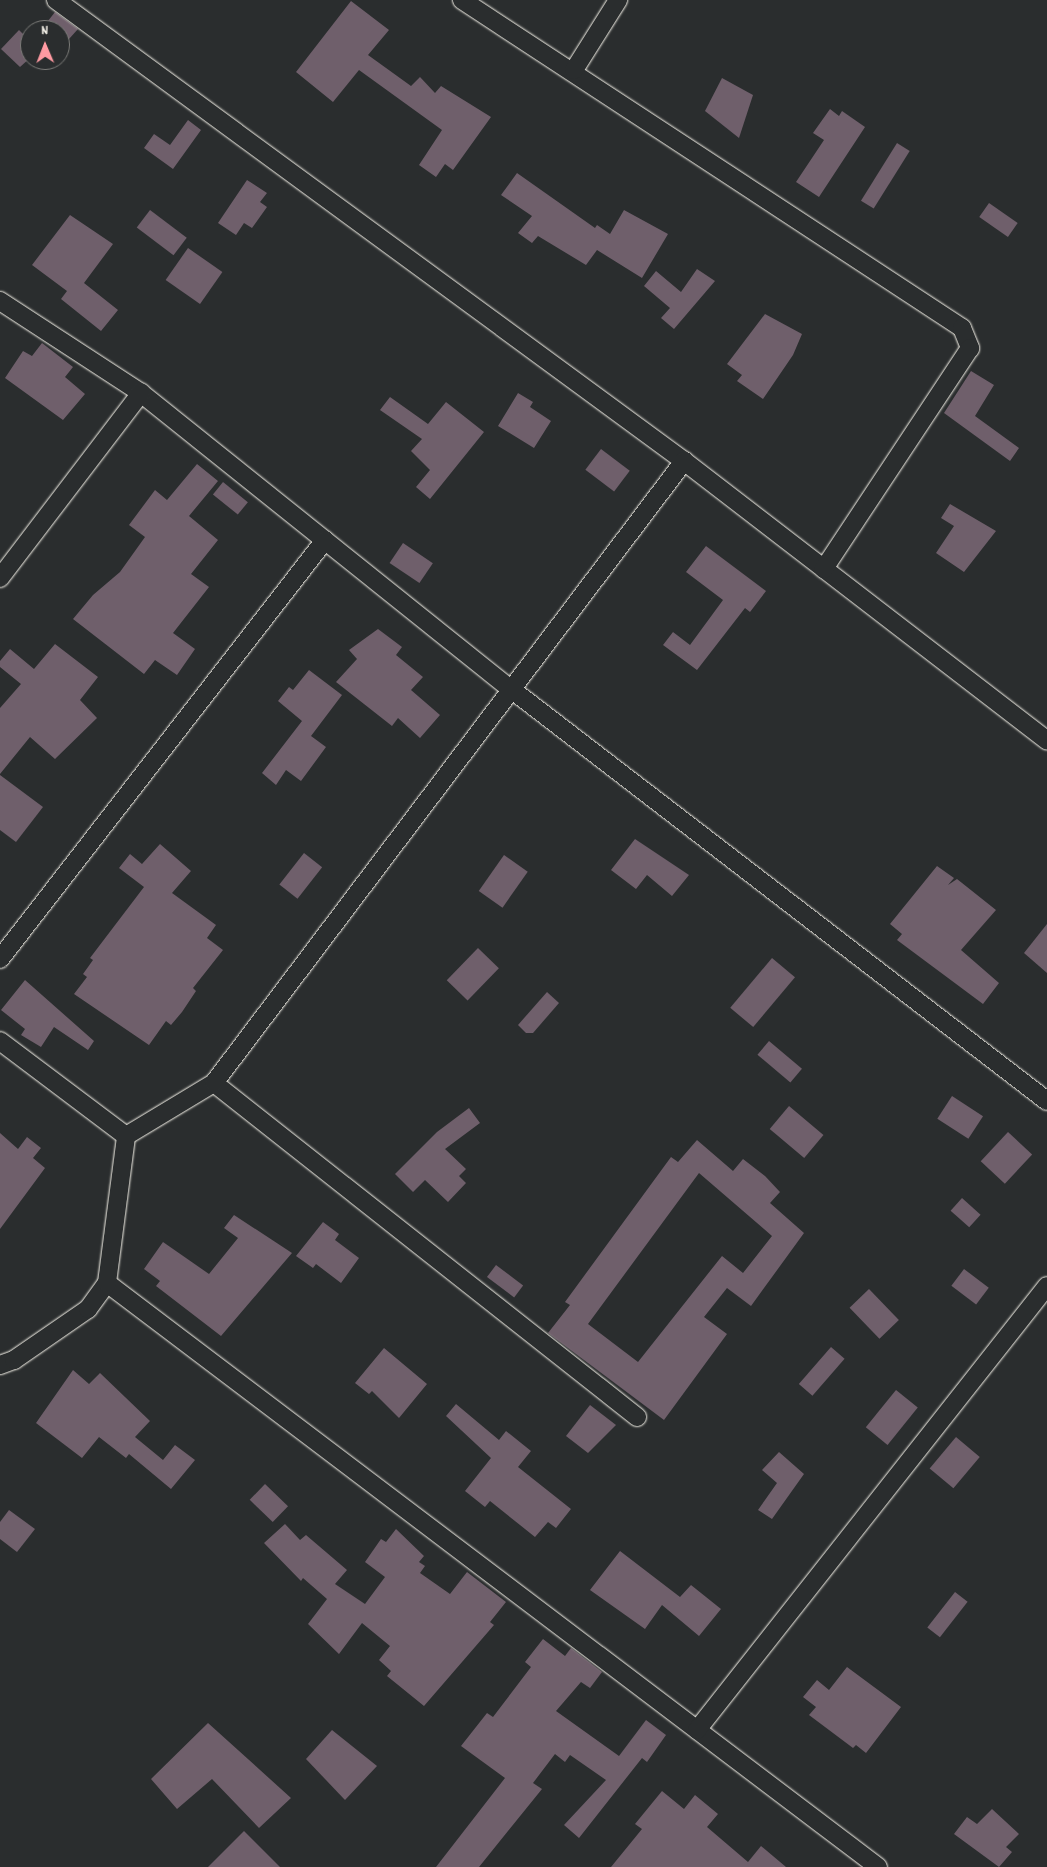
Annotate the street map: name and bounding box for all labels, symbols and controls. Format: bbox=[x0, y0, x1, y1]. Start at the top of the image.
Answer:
north arrow bbox=[20, 20, 70, 70]
text: N bbox=[41, 21, 48, 41]

